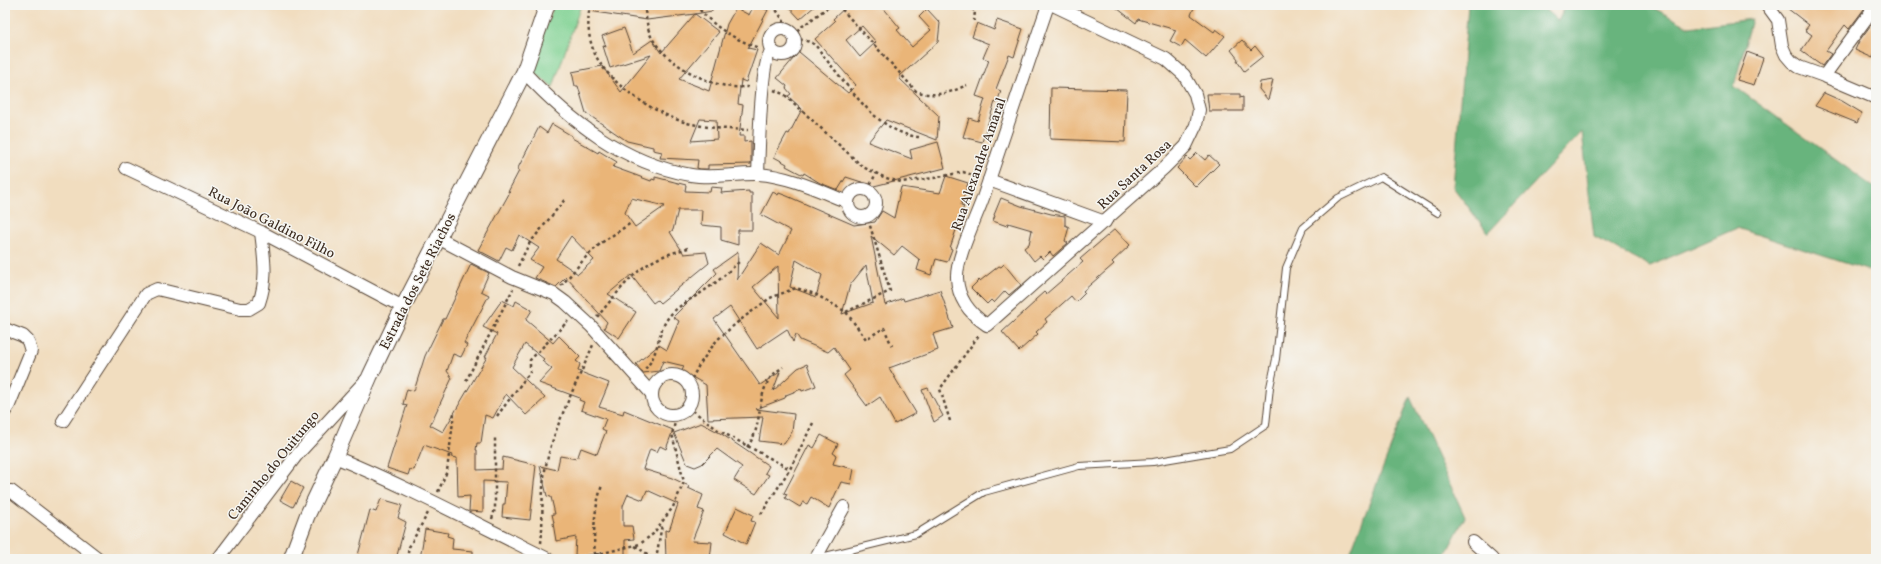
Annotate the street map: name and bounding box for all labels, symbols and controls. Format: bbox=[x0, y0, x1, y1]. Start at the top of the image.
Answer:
street label: Rua Alexandre Amaral bbox=[948, 95, 1011, 234]
street label: Rua Santa Rosa bbox=[1094, 136, 1176, 214]
street label: Rua João Galdino Filho bbox=[205, 183, 338, 264]
street label: Estrada dos Sete Riachos bbox=[376, 210, 461, 353]
street label: Caminho do Ouitungo bbox=[224, 407, 324, 525]

